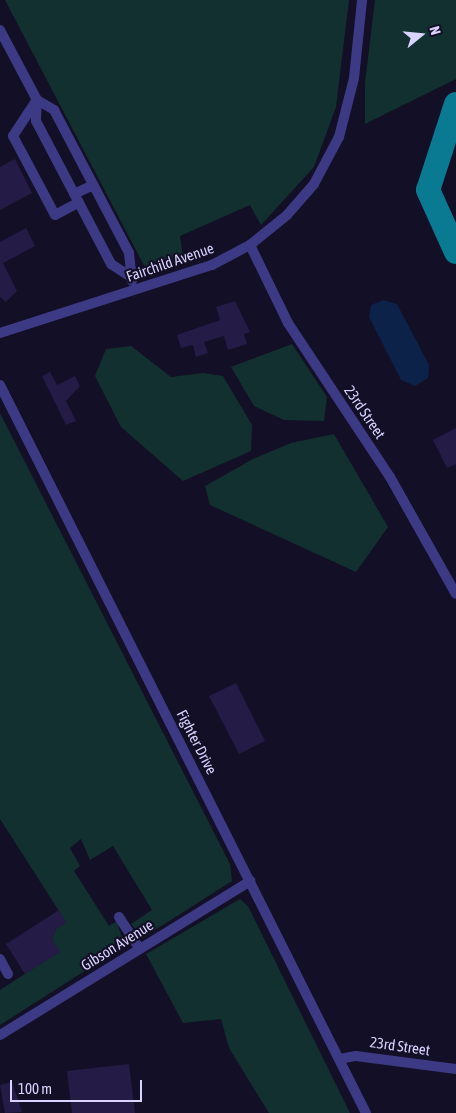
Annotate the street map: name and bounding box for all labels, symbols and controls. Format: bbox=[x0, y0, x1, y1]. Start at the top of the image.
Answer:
north arrow bbox=[396, 10, 446, 60]
text: N bbox=[426, 24, 444, 37]
street label: Fairchild Avenue bbox=[124, 239, 216, 285]
street label: 23rd Street bbox=[341, 382, 389, 442]
street label: Fighter Drive bbox=[173, 707, 221, 777]
street label: Gibson Avenue bbox=[78, 916, 156, 974]
street label: 23rd Street bbox=[369, 1033, 431, 1059]
scale bar bbox=[12, 1070, 145, 1102]
text: 100 m bbox=[18, 1080, 52, 1097]

